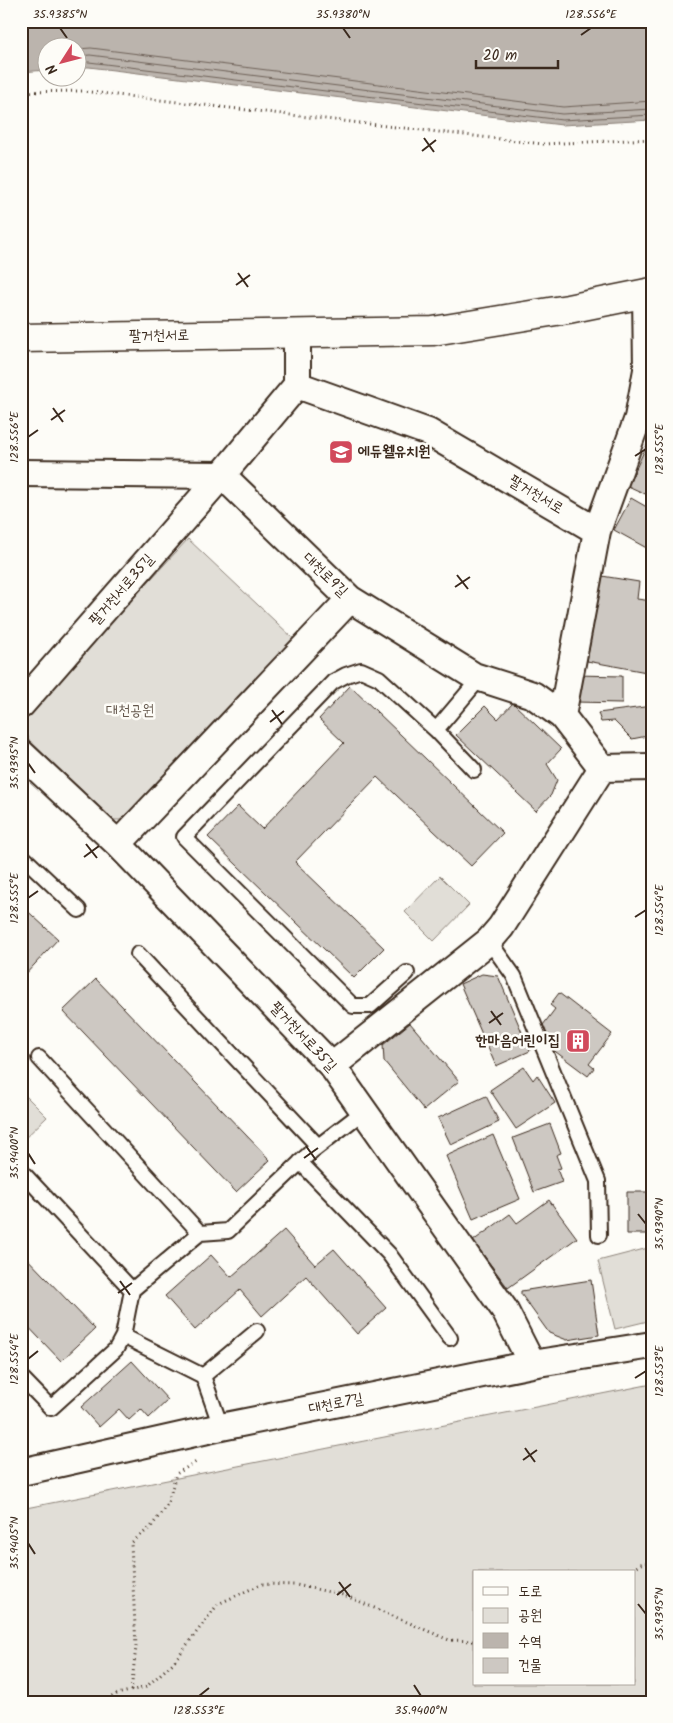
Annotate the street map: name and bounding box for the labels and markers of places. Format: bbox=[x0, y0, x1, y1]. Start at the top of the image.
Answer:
school or university icon: 에듀웰유치원 bbox=[328, 439, 354, 465]
place label: 에듀웰유치원 bbox=[357, 440, 430, 464]
building icon: 한마음어린이집 bbox=[565, 1028, 591, 1054]
place label: 한마음어린이집 bbox=[475, 1029, 560, 1053]

